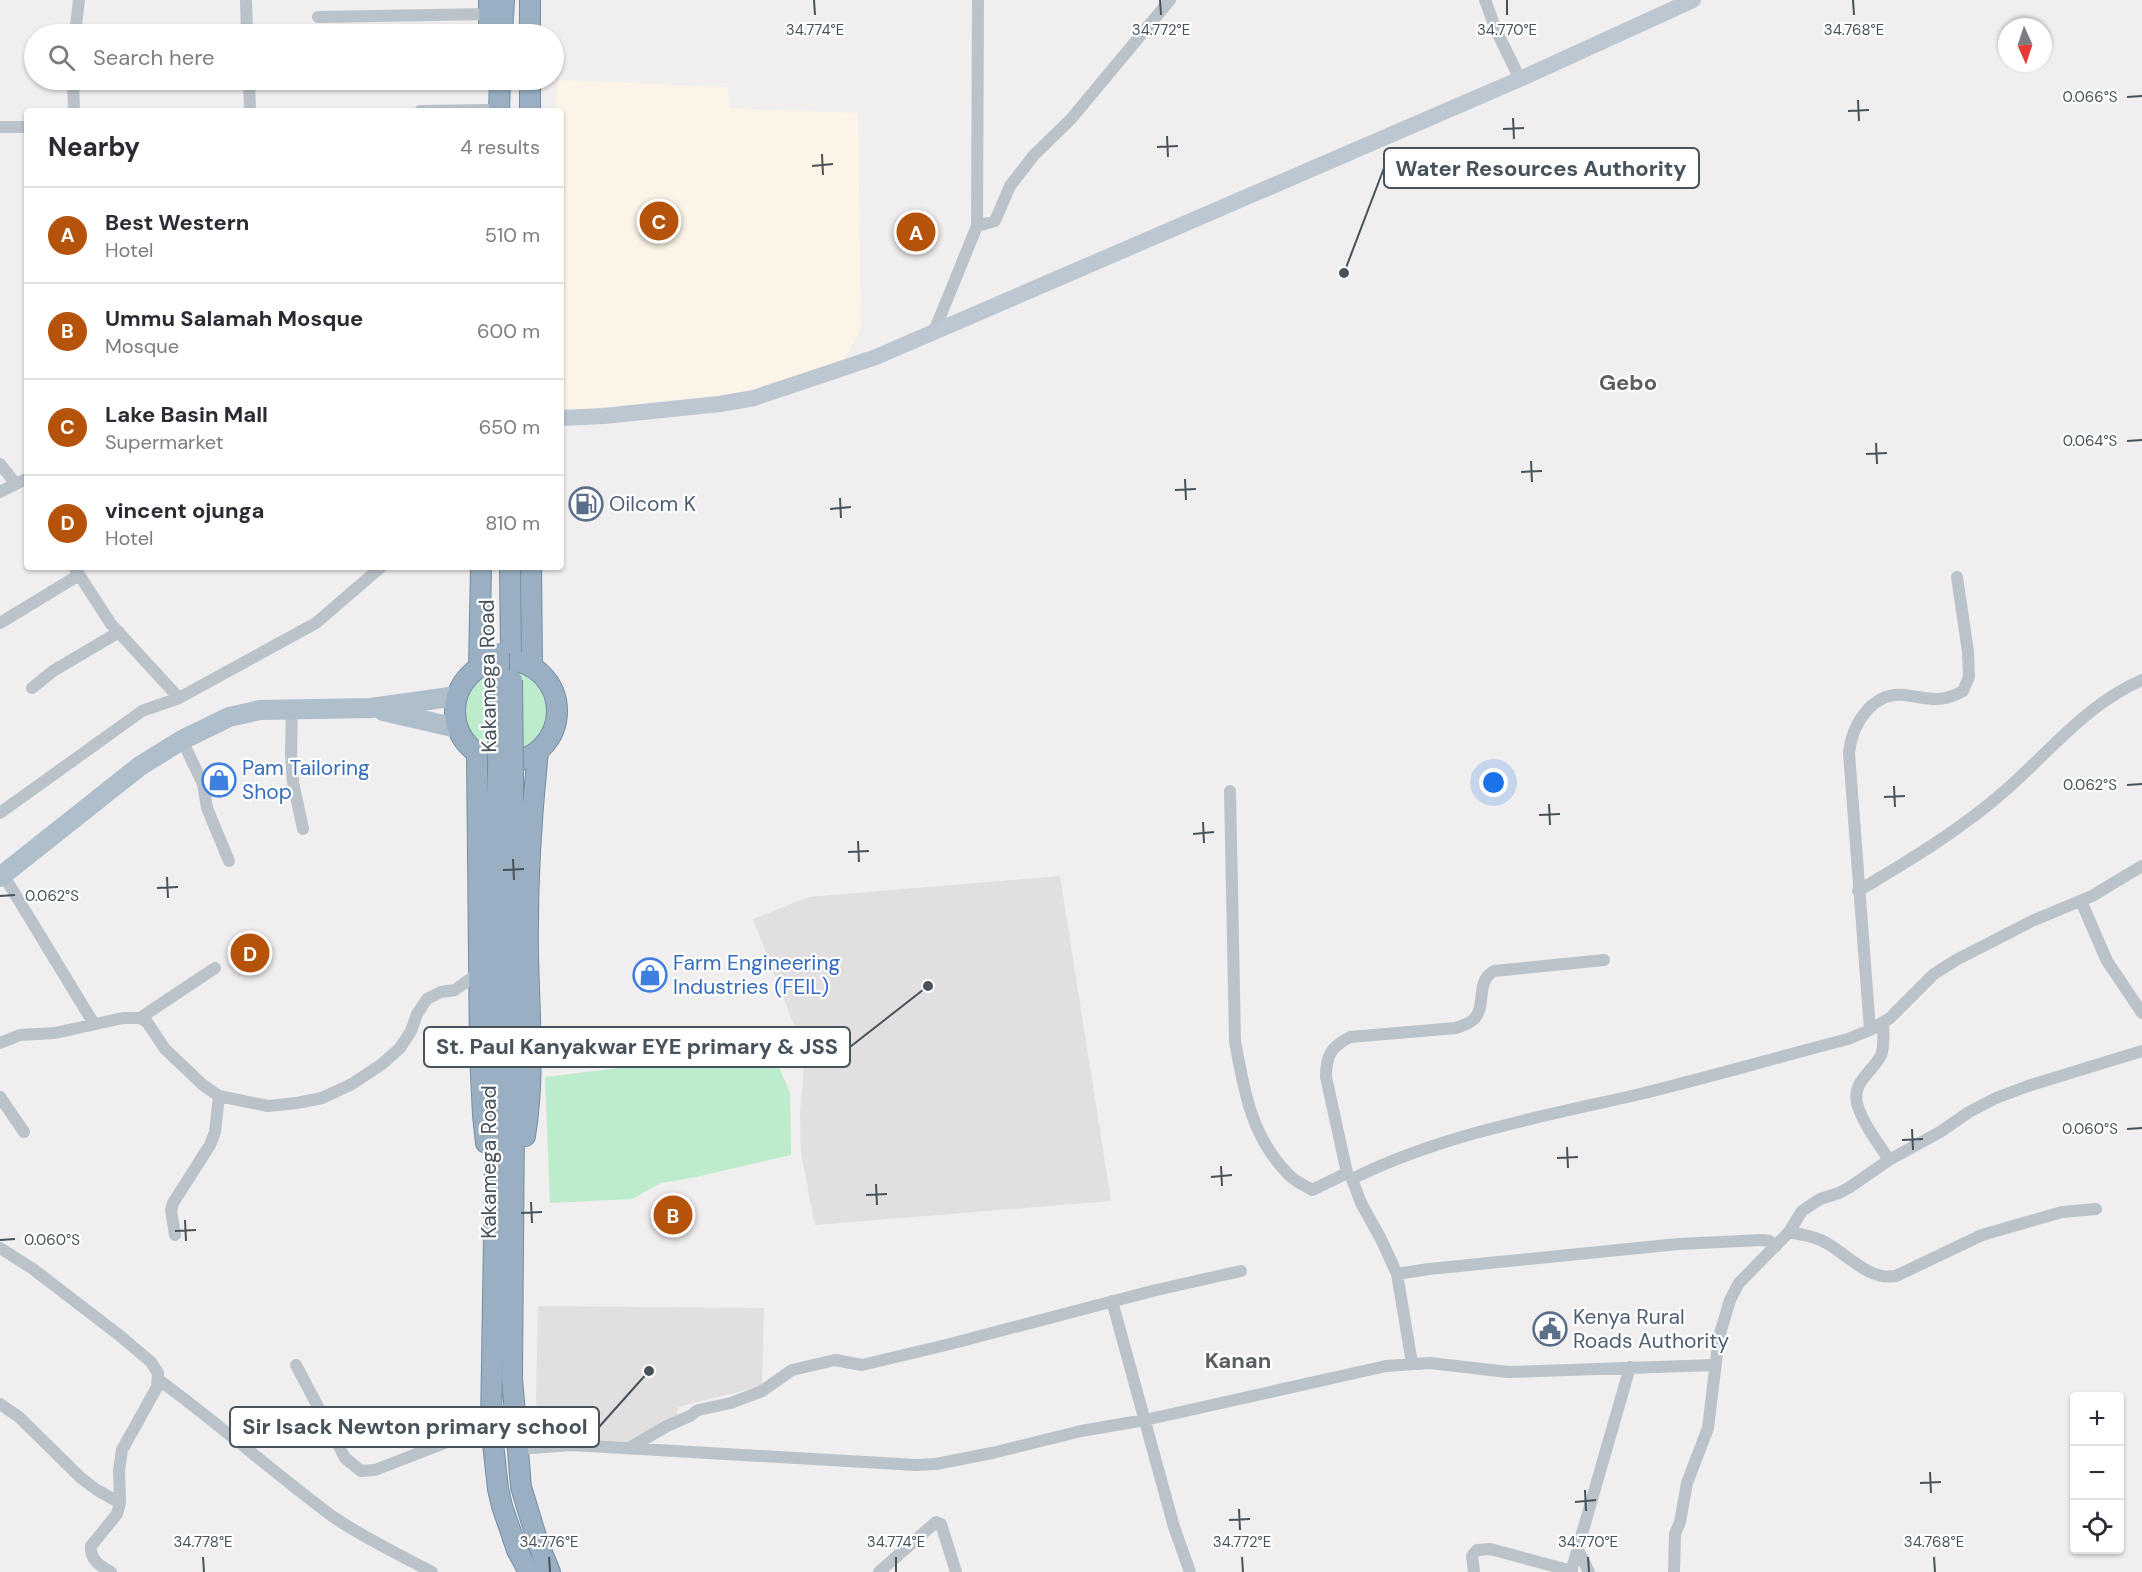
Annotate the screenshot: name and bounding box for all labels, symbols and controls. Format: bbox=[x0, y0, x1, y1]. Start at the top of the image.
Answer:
north arrow bbox=[1998, 18, 2052, 72]
text: 34.774°E bbox=[786, 20, 844, 40]
text: 34.772°E bbox=[1132, 20, 1190, 40]
text: 34.770°E bbox=[1477, 20, 1537, 40]
text: 34.768°E bbox=[1824, 20, 1884, 40]
search box bbox=[24, 24, 564, 90]
icon: search bbox=[45, 41, 78, 74]
text: Search here bbox=[93, 43, 214, 72]
text: 0.066°S bbox=[2063, 87, 2118, 107]
text: Nearby bbox=[48, 130, 140, 164]
text: 4 results bbox=[460, 134, 540, 160]
callout: Water Resources Authority bbox=[1384, 148, 1699, 188]
text: Water Resources Authority bbox=[1395, 154, 1687, 183]
pin: C bbox=[640, 198, 678, 244]
text: Best Western bbox=[105, 208, 249, 237]
pin: A bbox=[896, 210, 936, 254]
text: A bbox=[60, 222, 75, 248]
text: 510 m bbox=[485, 222, 540, 248]
text: Hotel bbox=[105, 237, 153, 263]
text: Ummu Salamah Mosque bbox=[105, 304, 363, 333]
text: B bbox=[61, 318, 74, 344]
text: 600 m bbox=[477, 318, 540, 344]
text: Mosque bbox=[105, 333, 179, 359]
district label: Gebo bbox=[1599, 368, 1657, 397]
text: Lake Basin Mall bbox=[105, 400, 268, 429]
text: C bbox=[60, 414, 75, 440]
text: 650 m bbox=[479, 414, 540, 440]
text: Supermarket bbox=[105, 429, 224, 455]
text: 0.064°S bbox=[2063, 431, 2118, 451]
fuel station icon: Oilcom K bbox=[568, 486, 604, 522]
place label: Oilcom K bbox=[609, 490, 696, 518]
text: vincent ojunga bbox=[105, 496, 264, 525]
text: D bbox=[60, 510, 75, 536]
text: 810 m bbox=[485, 510, 540, 536]
text: Hotel bbox=[105, 525, 153, 551]
street label: Kakamega Road bbox=[473, 599, 503, 753]
place label: Pam Tailoring Shop bbox=[242, 754, 370, 806]
shop icon: Pam Tailoring Shop bbox=[201, 762, 237, 798]
your location bbox=[1479, 768, 1508, 797]
text: 0.062°S bbox=[2063, 775, 2117, 795]
text: 0.062°S bbox=[25, 886, 79, 906]
pin: D bbox=[230, 930, 270, 976]
place label: Farm Engineering Industries (FEIL) bbox=[673, 949, 840, 1001]
shop icon: Farm Engineering Industries (FEIL) bbox=[632, 957, 668, 993]
callout: St. Paul Kanyakwar EYE primary & JSS bbox=[424, 1027, 850, 1067]
text: St. Paul Kanyakwar EYE primary & JSS bbox=[436, 1032, 838, 1061]
street label: Kakamega Road bbox=[475, 1085, 503, 1239]
text: 0.060°S bbox=[2062, 1119, 2118, 1139]
pin: B bbox=[654, 1192, 692, 1238]
text: 0.060°S bbox=[24, 1230, 80, 1250]
place label: Kenya Rural Roads Authority bbox=[1573, 1303, 1730, 1355]
public building icon: Kenya Rural Roads Authority bbox=[1532, 1311, 1568, 1347]
district label: Kanan bbox=[1205, 1346, 1271, 1375]
map controls bbox=[2070, 1392, 2124, 1554]
button: + bbox=[2070, 1392, 2124, 1446]
callout: Sir Isack Newton primary school bbox=[230, 1407, 599, 1447]
text: Sir Isack Newton primary school bbox=[242, 1412, 588, 1441]
button: − bbox=[2070, 1446, 2124, 1500]
button: locate bbox=[2070, 1500, 2124, 1554]
text: 34.778°E bbox=[174, 1532, 233, 1552]
text: 34.776°E bbox=[519, 1532, 579, 1552]
text: 34.774°E bbox=[867, 1532, 925, 1552]
text: 34.772°E bbox=[1213, 1532, 1271, 1552]
text: 34.770°E bbox=[1558, 1532, 1618, 1552]
text: 34.768°E bbox=[1904, 1532, 1964, 1552]

